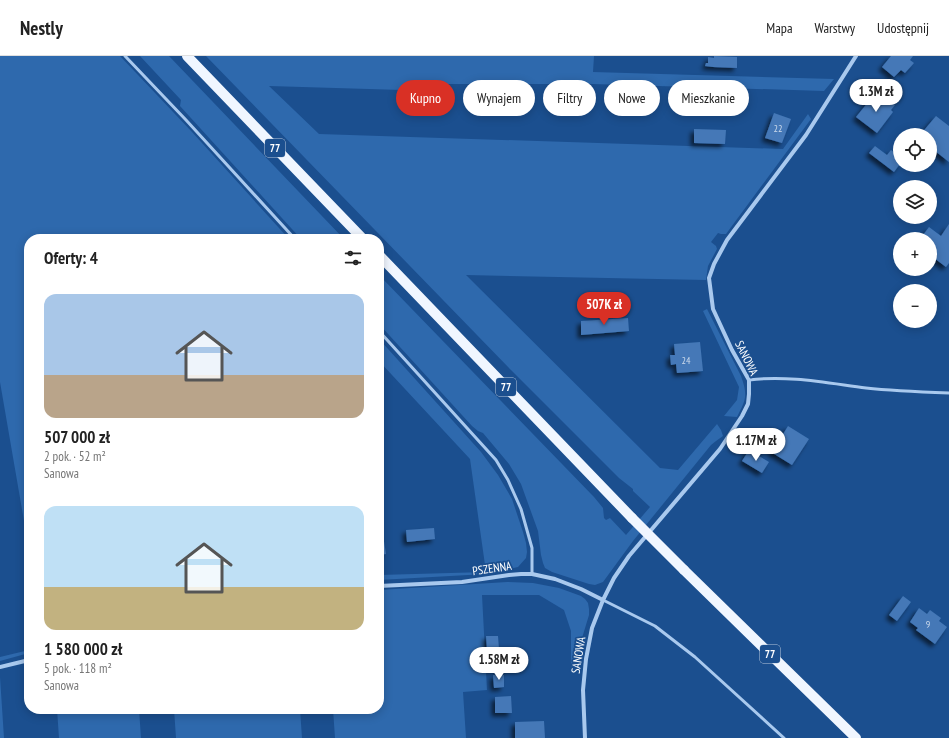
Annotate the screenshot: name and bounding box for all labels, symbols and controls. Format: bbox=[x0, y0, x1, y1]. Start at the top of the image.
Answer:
text: Nestly bbox=[20, 16, 63, 40]
text: Mapa bbox=[766, 19, 793, 37]
text: Warstwy bbox=[815, 19, 855, 37]
text: Udostępnij bbox=[877, 19, 929, 37]
pin: 1.3M zł bbox=[839, 79, 913, 113]
chip: Kupno bbox=[396, 80, 455, 116]
chip: Wynajem bbox=[463, 80, 535, 116]
chip: Filtry bbox=[543, 80, 596, 116]
chip: Nowe bbox=[604, 80, 660, 116]
chip: Mieszkanie bbox=[668, 80, 749, 116]
text: 1.3M zł bbox=[859, 83, 893, 100]
house number: 22 bbox=[774, 122, 783, 135]
map controls bbox=[893, 128, 937, 328]
button: locate bbox=[893, 128, 937, 172]
road number: 77 bbox=[265, 139, 285, 157]
button: layers bbox=[893, 180, 937, 224]
button: + bbox=[893, 232, 937, 276]
text: Oferty: 4 bbox=[44, 247, 98, 269]
icon: filters bbox=[342, 247, 364, 269]
button: − bbox=[893, 284, 937, 328]
pin: 507K zł bbox=[567, 292, 641, 326]
text: 507K zł bbox=[586, 296, 622, 313]
icon: home bbox=[168, 320, 240, 392]
street label: SANOWA bbox=[732, 338, 762, 378]
house number: 24 bbox=[682, 354, 691, 367]
road number: 77 bbox=[496, 378, 516, 396]
text: 507 000 zł bbox=[44, 426, 110, 448]
pin: 1.17M zł bbox=[715, 428, 797, 462]
text: 1.17M zł bbox=[735, 432, 777, 449]
text: 2 pok. · 52 m² bbox=[44, 448, 106, 465]
text: Sanowa bbox=[44, 465, 79, 482]
icon: home bbox=[168, 532, 240, 604]
street label: PSZENNA bbox=[471, 558, 513, 578]
house number: 9 bbox=[926, 618, 930, 631]
street label: SANOWA bbox=[568, 635, 588, 674]
text: 1 580 000 zł bbox=[44, 638, 122, 660]
road number: 77 bbox=[760, 645, 780, 663]
pin: 1.58M zł bbox=[458, 647, 540, 681]
text: 1.58M zł bbox=[478, 651, 520, 668]
text: 5 pok. · 118 m² bbox=[44, 660, 112, 677]
text: Sanowa bbox=[44, 677, 79, 694]

